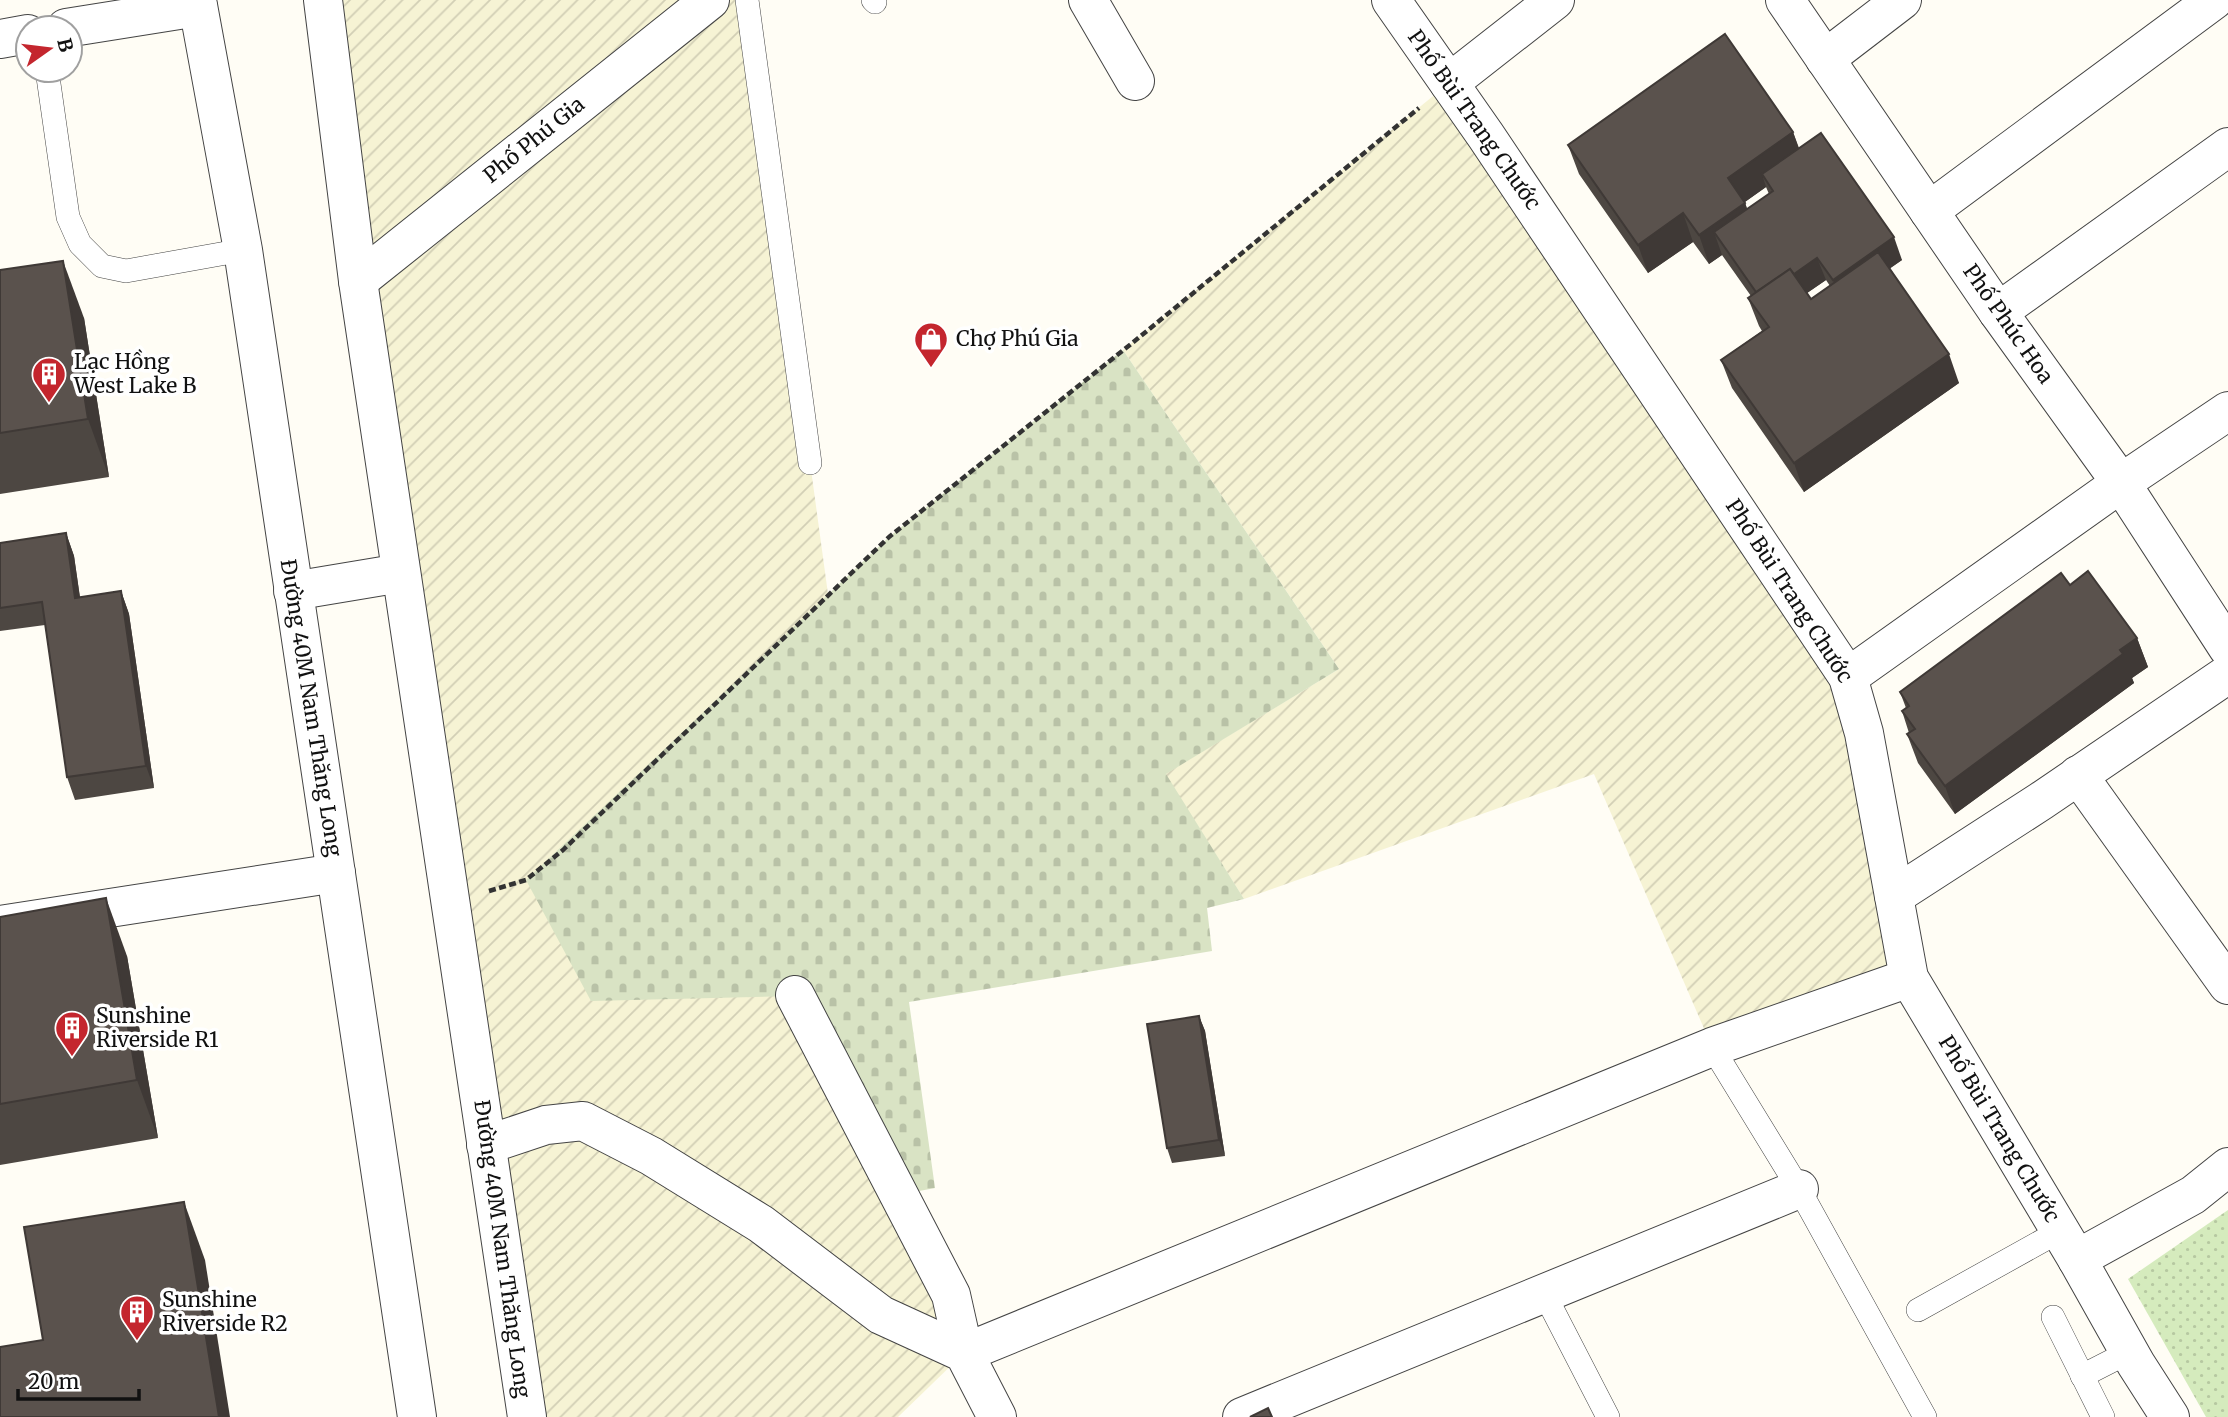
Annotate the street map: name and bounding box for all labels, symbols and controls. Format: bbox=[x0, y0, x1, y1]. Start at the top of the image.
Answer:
north arrow bbox=[14, 14, 84, 84]
street label: Phố Bùi Trang Chước bbox=[1402, 25, 1547, 215]
text: B bbox=[52, 36, 79, 54]
street label: Phố Phú Gia bbox=[478, 91, 590, 189]
street label: Phố Phúc Hoa bbox=[1957, 259, 2060, 389]
shop icon: Chợ Phú Gia bbox=[912, 320, 950, 369]
place label: Chợ Phú Gia bbox=[956, 325, 1079, 352]
place label: Lạc Hồng West Lake B bbox=[73, 348, 196, 399]
building icon: Lạc Hồng West Lake B bbox=[30, 355, 68, 404]
street label: Phố Bùi Trang Chước bbox=[1720, 494, 1859, 688]
street label: Đường 40M Nam Thăng Long bbox=[275, 557, 348, 859]
place label: Sunshine Riverside R1 bbox=[96, 1002, 219, 1053]
building icon: Sunshine Riverside R1 bbox=[53, 1009, 91, 1058]
street label: Phố Bùi Trang Chước bbox=[1933, 1030, 2066, 1227]
street label: Đường 40M Nam Thăng Long bbox=[468, 1098, 537, 1400]
place label: Sunshine Riverside R2 bbox=[162, 1286, 288, 1337]
building icon: Sunshine Riverside R2 bbox=[118, 1293, 156, 1342]
scale bar bbox=[18, 1358, 138, 1402]
text: 20 m bbox=[28, 1368, 80, 1395]

